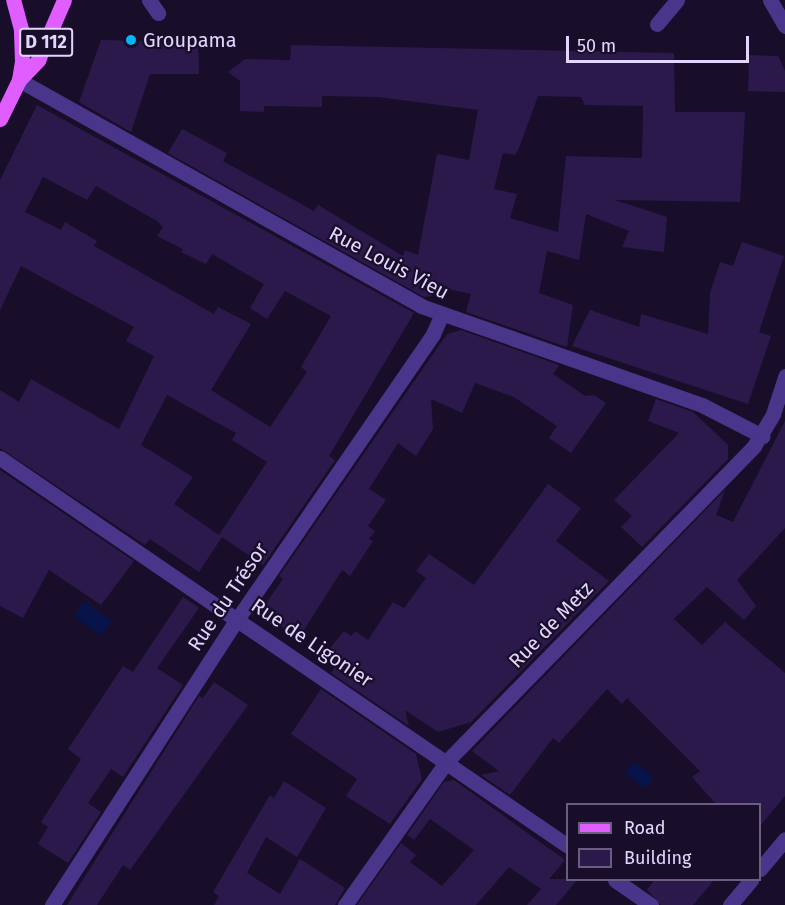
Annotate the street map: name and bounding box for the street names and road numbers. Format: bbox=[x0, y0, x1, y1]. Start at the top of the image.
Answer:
road number: D 112 bbox=[19, 27, 73, 57]
street label: Rue Louis Vieu bbox=[325, 221, 453, 305]
street label: Rue du Trésor bbox=[183, 538, 273, 656]
street label: Rue de Metz bbox=[504, 577, 598, 673]
street label: Rue de Ligonier bbox=[247, 594, 377, 692]

